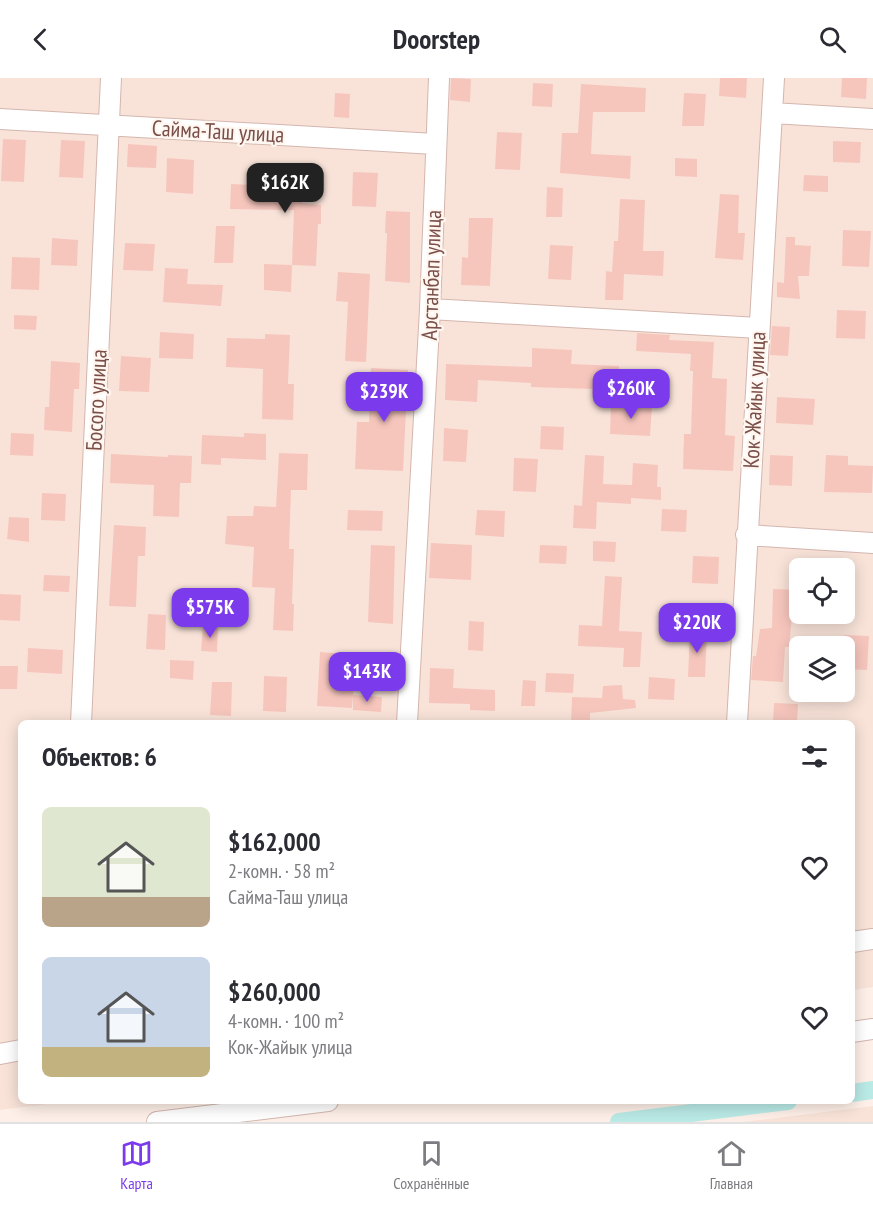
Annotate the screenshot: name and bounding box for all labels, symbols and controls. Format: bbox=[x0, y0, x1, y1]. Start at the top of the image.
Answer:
text: Doorstep bbox=[393, 22, 480, 56]
icon: back bbox=[24, 23, 57, 56]
icon: search bbox=[816, 23, 849, 56]
street label: Сайма-Таш улица bbox=[151, 114, 285, 148]
pin: $162K bbox=[243, 163, 327, 214]
text: $162K bbox=[261, 169, 309, 195]
street label: Арстанбап улица bbox=[415, 209, 447, 341]
street label: Кок-Жайык улица bbox=[736, 331, 772, 469]
street label: Босого улица bbox=[79, 348, 113, 452]
pin: $260K bbox=[589, 369, 673, 420]
pin: $239K bbox=[342, 372, 426, 423]
text: $260K bbox=[607, 375, 655, 401]
text: $239K bbox=[360, 378, 408, 404]
map controls bbox=[789, 558, 855, 702]
button: locate bbox=[789, 558, 855, 624]
pin: $575K bbox=[168, 588, 252, 639]
text: $575K bbox=[186, 594, 234, 620]
pin: $220K bbox=[655, 603, 739, 654]
text: $220K bbox=[673, 609, 721, 635]
button: layers bbox=[789, 636, 855, 702]
pin: $143K bbox=[325, 652, 409, 703]
text: $143K bbox=[343, 658, 391, 684]
text: Объектов: 6 bbox=[42, 740, 157, 773]
icon: filters bbox=[798, 740, 831, 773]
text: $162,000 bbox=[228, 825, 321, 858]
icon: home bbox=[90, 831, 162, 903]
icon: heart bbox=[798, 851, 831, 884]
text: 2-комн. · 58 m² bbox=[228, 858, 335, 884]
text: Сайма-Таш улица bbox=[228, 884, 348, 910]
text: $260,000 bbox=[228, 975, 321, 1008]
icon: home bbox=[90, 981, 162, 1053]
icon: heart bbox=[798, 1001, 831, 1034]
text: 4-комн. · 100 m² bbox=[228, 1008, 344, 1034]
text: Кок-Жайык улица bbox=[228, 1034, 353, 1060]
tab: Карта bbox=[120, 1137, 153, 1193]
tab: Сохранённые bbox=[393, 1137, 469, 1193]
tab: Главная bbox=[710, 1137, 753, 1193]

